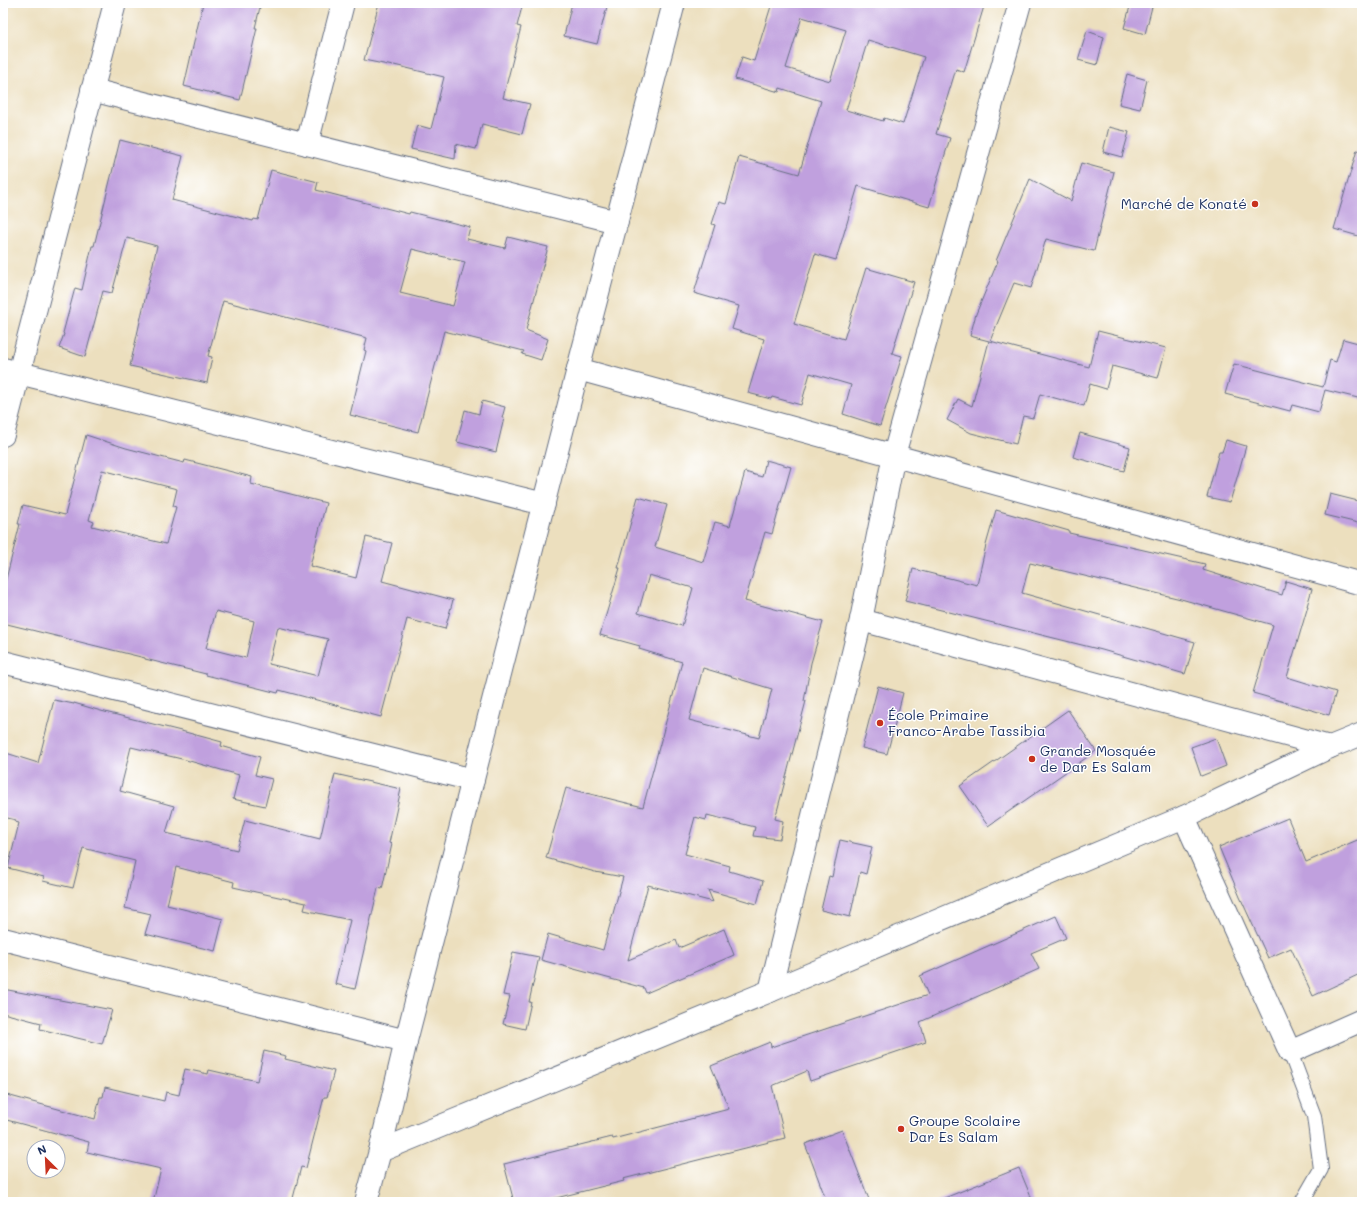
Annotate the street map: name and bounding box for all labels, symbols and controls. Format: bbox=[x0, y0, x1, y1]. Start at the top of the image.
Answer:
place label: Marché de Konaté bbox=[1121, 194, 1247, 213]
marker: Marché de Konaté bbox=[1250, 199, 1260, 209]
place label: École Primaire Franco-Arabe Tassibia bbox=[888, 705, 1046, 740]
marker: École Primaire Franco-Arabe Tassibia bbox=[875, 718, 885, 728]
place label: Grande Mosquée de Dar Es Salam bbox=[1040, 741, 1156, 776]
marker: Grande Mosquée de Dar Es Salam bbox=[1027, 754, 1037, 764]
place label: Groupe Scolaire Dar Es Salam bbox=[909, 1111, 1021, 1146]
marker: Groupe Scolaire Dar Es Salam bbox=[896, 1124, 906, 1134]
north arrow bbox=[26, 1139, 66, 1179]
text: N bbox=[35, 1141, 49, 1158]

